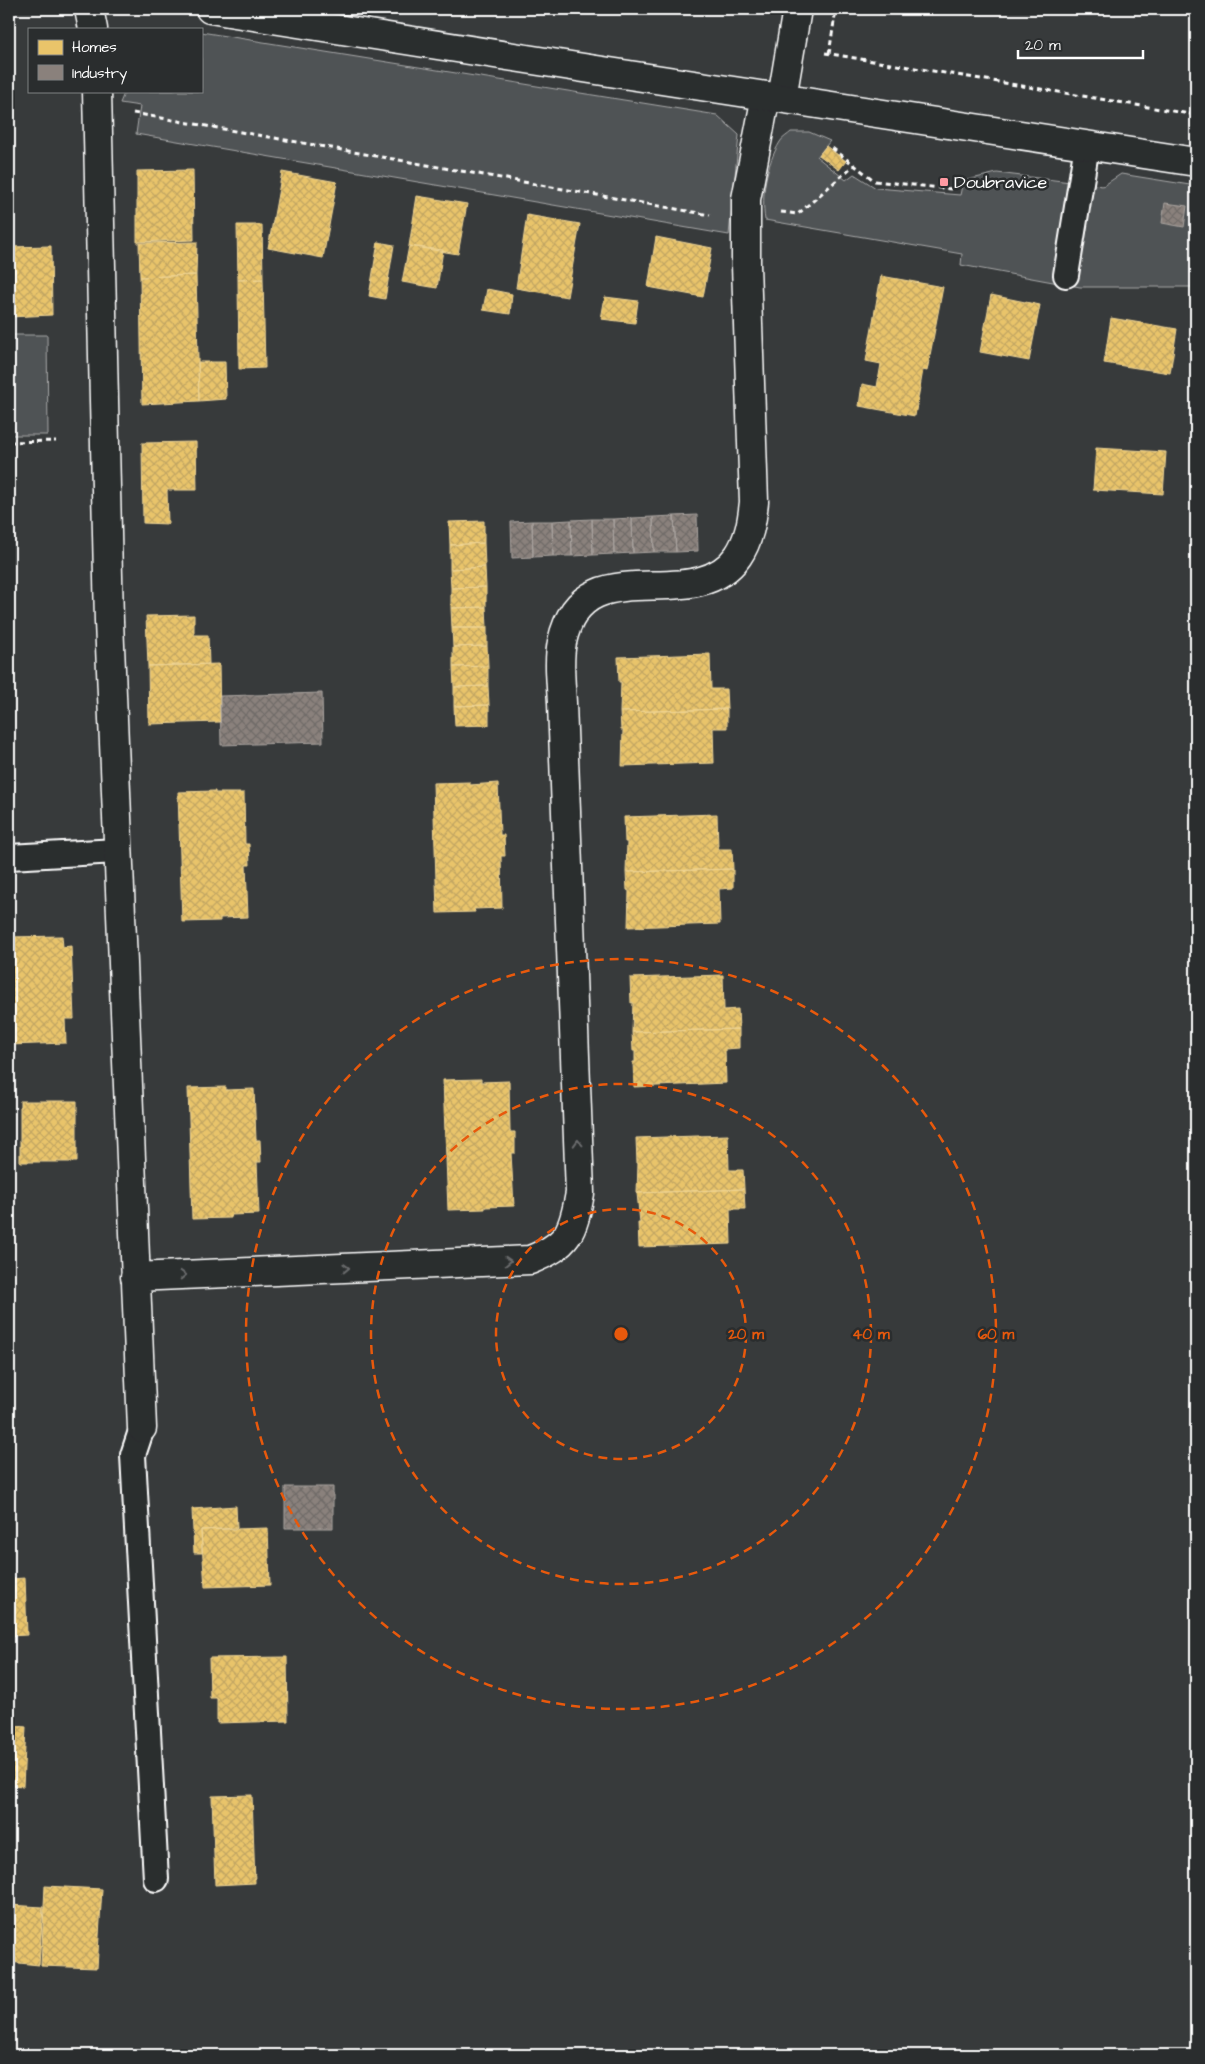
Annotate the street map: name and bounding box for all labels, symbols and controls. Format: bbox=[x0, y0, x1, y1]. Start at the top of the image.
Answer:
legend bbox=[28, 28, 202, 92]
scale bar bbox=[1018, 28, 1142, 60]
text: 20 m bbox=[1025, 35, 1061, 56]
text: Homes bbox=[72, 37, 117, 58]
text: Industry bbox=[72, 63, 127, 85]
place label: Doubravice bbox=[954, 170, 1048, 195]
marker: Doubravice bbox=[938, 176, 950, 188]
one-way arrow bbox=[572, 1139, 583, 1147]
one-way arrow bbox=[504, 1255, 512, 1266]
one-way arrow bbox=[342, 1262, 350, 1273]
one-way arrow bbox=[180, 1270, 188, 1280]
text: 20 m bbox=[727, 1324, 764, 1345]
text: 40 m bbox=[852, 1324, 890, 1345]
text: 60 m bbox=[978, 1324, 1015, 1345]
centre of rings bbox=[612, 1325, 630, 1343]

